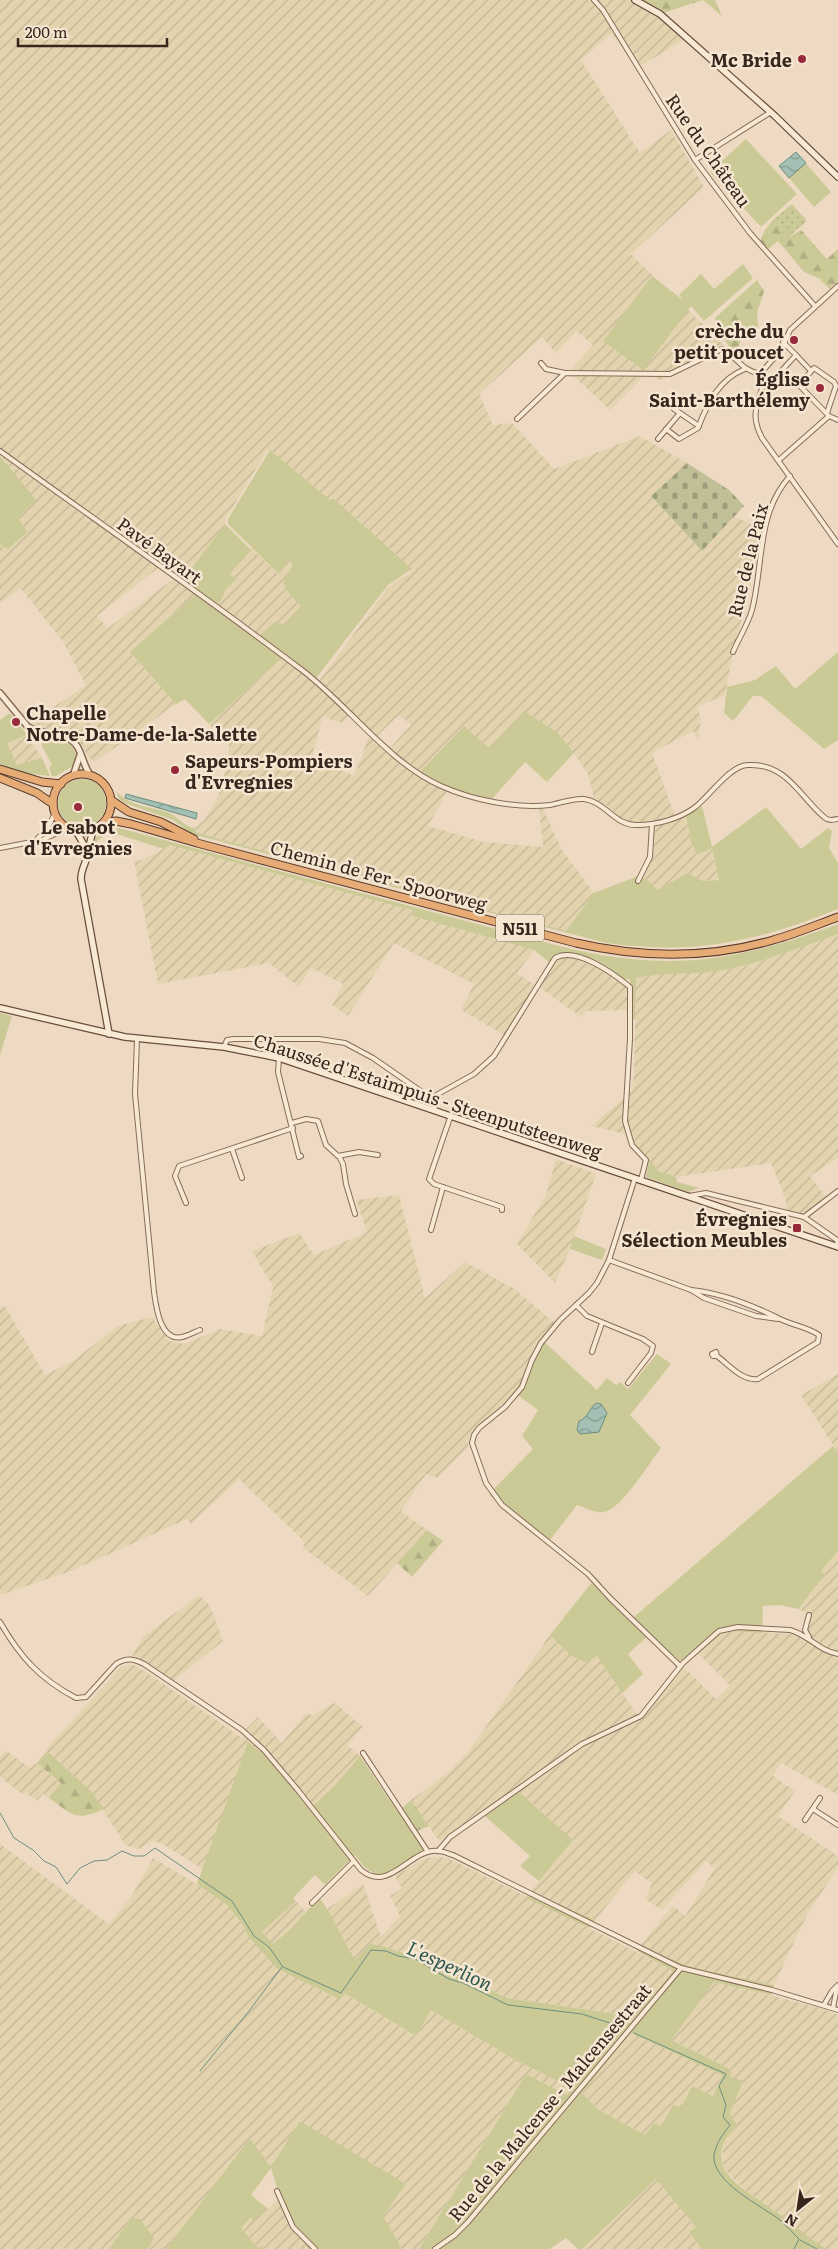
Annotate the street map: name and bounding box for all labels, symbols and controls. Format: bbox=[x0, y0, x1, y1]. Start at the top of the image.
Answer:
scale bar bbox=[18, 15, 166, 47]
text: 200 m bbox=[25, 20, 68, 43]
place label: Mc Bride bbox=[710, 46, 792, 73]
marker: Mc Bride bbox=[796, 53, 808, 65]
street label: Rue du Château bbox=[660, 88, 758, 212]
place label: crèche du petit poucet bbox=[674, 317, 784, 365]
marker: crèche du petit poucet bbox=[788, 334, 800, 346]
place label: Église Saint-Barthélemy bbox=[649, 365, 810, 413]
marker: Église Saint-Barthélemy bbox=[814, 382, 826, 394]
street label: Rue de la Paix bbox=[720, 499, 774, 620]
street label: Pavé Bayart bbox=[112, 510, 209, 590]
place label: Chapelle Notre-Dame-de-la-Salette bbox=[26, 699, 257, 747]
marker: Chapelle Notre-Dame-de-la-Salette bbox=[10, 716, 22, 728]
place label: Sapeurs-Pompiers d'Evregnies bbox=[185, 747, 353, 795]
marker: Sapeurs-Pompiers d'Evregnies bbox=[169, 764, 181, 776]
marker: Le sabot d'Evregnies bbox=[72, 801, 84, 813]
place label: Le sabot d'Evregnies bbox=[24, 813, 132, 861]
street label: Chemin de Fer - Spoorweg bbox=[268, 833, 491, 917]
road number: N511 bbox=[496, 914, 544, 941]
street label: Chaussée d'Estaimpuis - Steenputsteenweg bbox=[250, 1026, 607, 1164]
place label: Évregnies Sélection Meubles bbox=[621, 1205, 787, 1253]
marker: Évregnies Sélection Meubles bbox=[791, 1222, 803, 1234]
water label: L'esperlion bbox=[403, 1933, 498, 1997]
street label: Rue de la Malcense - Malcensestraat bbox=[441, 1977, 657, 2227]
north arrow bbox=[773, 2184, 823, 2234]
text: N bbox=[781, 2209, 801, 2233]

